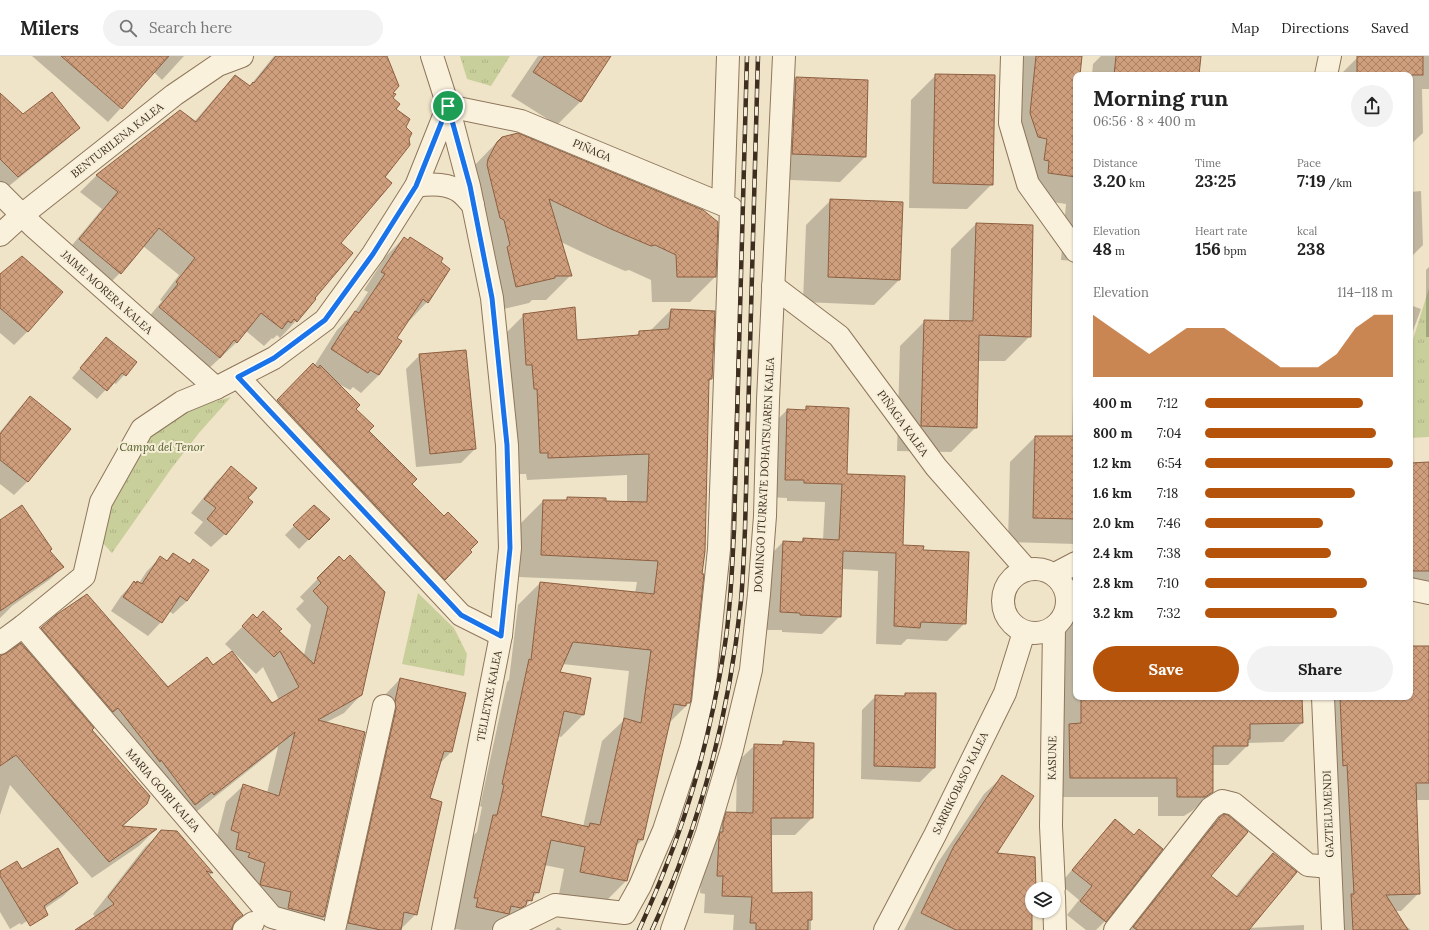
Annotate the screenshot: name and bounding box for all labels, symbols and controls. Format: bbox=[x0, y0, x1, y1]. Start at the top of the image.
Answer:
search box bbox=[103, 10, 383, 46]
text: Milers bbox=[20, 16, 79, 40]
icon: search bbox=[117, 17, 139, 39]
text: Search here bbox=[149, 18, 232, 37]
text: Map bbox=[1231, 19, 1259, 37]
text: Directions bbox=[1281, 19, 1349, 37]
text: Saved bbox=[1371, 19, 1409, 37]
text: Morning run bbox=[1093, 84, 1228, 112]
button: share bbox=[1351, 85, 1393, 127]
pin bbox=[431, 89, 465, 123]
icon: arrive bbox=[437, 95, 459, 117]
street label: BENTURILENA KALEA bbox=[68, 99, 167, 181]
text: 06:56 · 8 × 400 m bbox=[1093, 113, 1196, 130]
street label: PIÑAGA bbox=[570, 136, 615, 165]
text: Distance bbox=[1093, 156, 1138, 170]
text: Time bbox=[1195, 156, 1221, 170]
text: Pace bbox=[1297, 156, 1321, 170]
text: 3.20 bbox=[1093, 170, 1126, 192]
text: 23:25 bbox=[1195, 170, 1236, 192]
text: 7:19 bbox=[1297, 170, 1326, 192]
text: km bbox=[1126, 176, 1145, 190]
text: /km bbox=[1326, 176, 1352, 190]
text: Elevation bbox=[1093, 224, 1140, 238]
text: Heart rate bbox=[1195, 224, 1247, 238]
text: kcal bbox=[1297, 224, 1317, 238]
text: 48 bbox=[1093, 238, 1112, 260]
text: 156 bbox=[1195, 238, 1221, 260]
text: 238 bbox=[1297, 238, 1325, 260]
text: m bbox=[1112, 244, 1125, 258]
text: bpm bbox=[1221, 244, 1247, 258]
street label: JAIME MORERA KALEA bbox=[58, 247, 156, 338]
text: Elevation bbox=[1093, 284, 1149, 301]
text: 114–118 m bbox=[1337, 284, 1393, 301]
street label: DOMINGO ITURRATE DOHATSUAREN KALEA bbox=[751, 356, 777, 593]
street label: PIÑAGA KALEA bbox=[874, 387, 932, 460]
text: 400 m bbox=[1093, 395, 1132, 412]
text: 7:12 bbox=[1157, 395, 1178, 412]
text: 800 m bbox=[1093, 425, 1132, 442]
text: 7:04 bbox=[1157, 425, 1181, 442]
park label: Campa del Tenor bbox=[120, 440, 205, 454]
text: 1.2 km bbox=[1093, 455, 1131, 472]
text: 6:54 bbox=[1157, 455, 1182, 472]
text: 1.6 km bbox=[1093, 485, 1132, 502]
text: 7:18 bbox=[1157, 485, 1178, 502]
text: 2.0 km bbox=[1093, 515, 1134, 532]
text: 7:46 bbox=[1157, 515, 1181, 532]
text: 2.4 km bbox=[1093, 545, 1133, 562]
text: 7:38 bbox=[1157, 545, 1181, 562]
text: 2.8 km bbox=[1093, 575, 1134, 592]
text: 7:10 bbox=[1157, 575, 1179, 592]
text: 3.2 km bbox=[1093, 605, 1133, 622]
text: 7:32 bbox=[1157, 605, 1180, 622]
button: Save bbox=[1093, 646, 1239, 692]
button: Share bbox=[1247, 646, 1393, 692]
street label: TELLETXE KALEA bbox=[473, 648, 505, 743]
street label: SARRIKOBASO KALEA bbox=[929, 728, 991, 837]
street label: KASUNE bbox=[1045, 736, 1059, 780]
street label: MARIA GOIRI KALEA bbox=[123, 745, 204, 835]
street label: GAZTELUMENDI bbox=[1319, 770, 1337, 858]
map controls bbox=[1025, 882, 1061, 918]
button: layers bbox=[1025, 882, 1061, 918]

